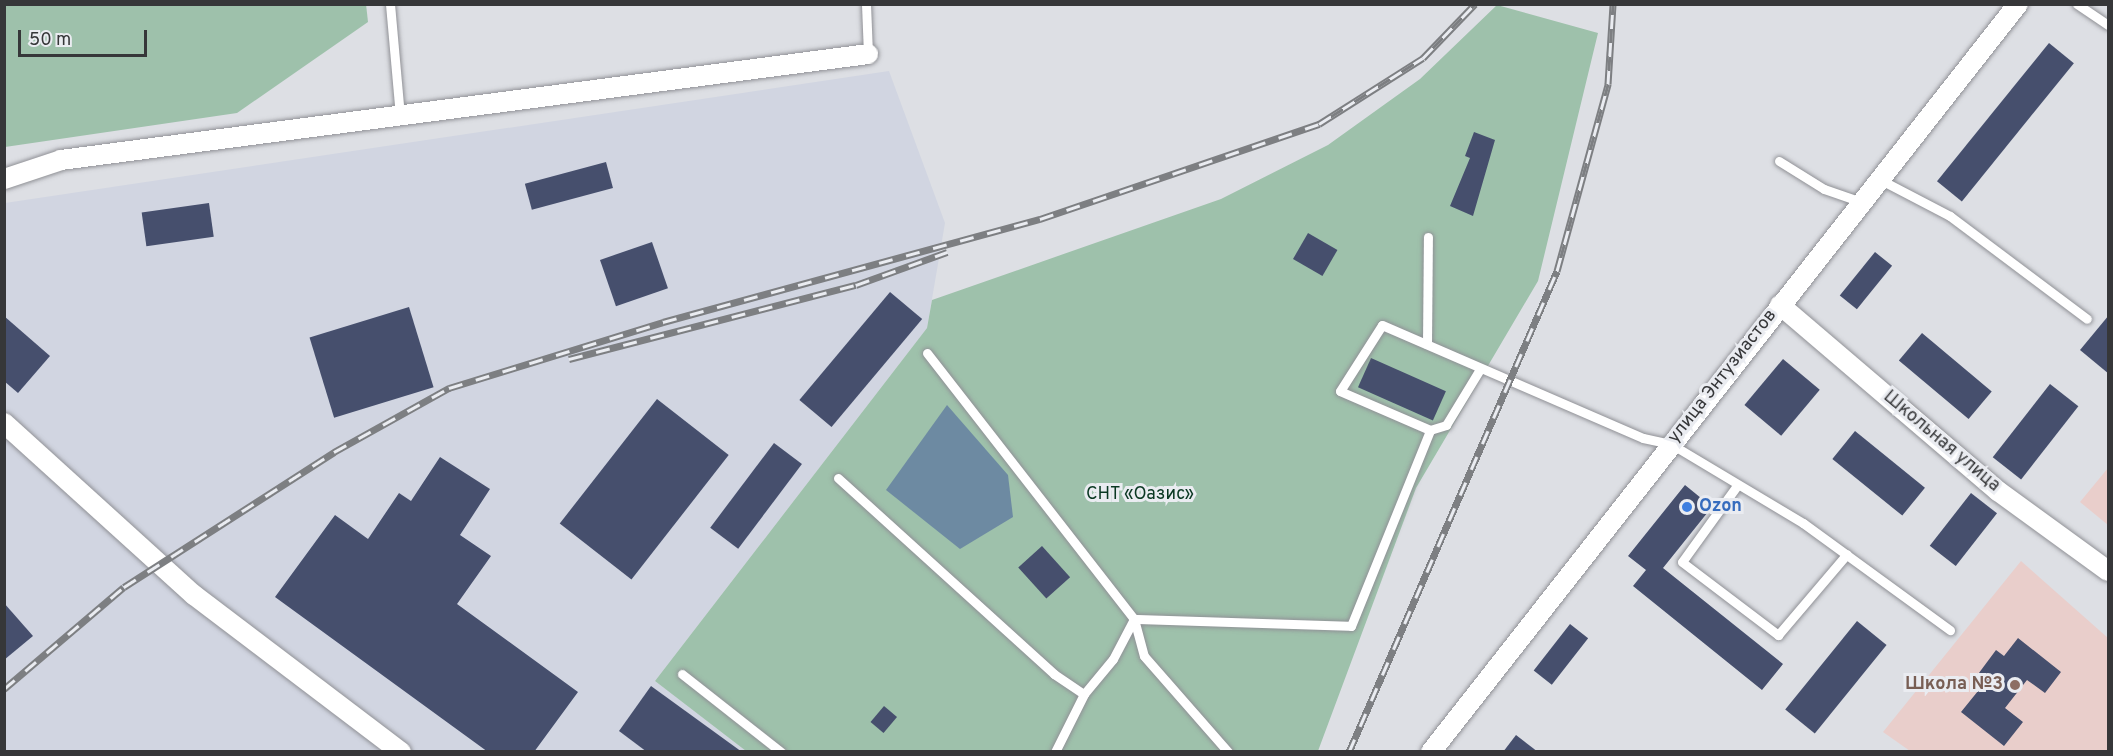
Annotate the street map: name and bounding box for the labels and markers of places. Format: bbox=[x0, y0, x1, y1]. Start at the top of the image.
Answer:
place label: Ozon bbox=[1699, 496, 1742, 518]
marker: Ozon bbox=[1680, 500, 1694, 514]
place label: Школа №3 bbox=[1905, 674, 2003, 696]
marker: Школа №3 bbox=[2008, 678, 2022, 692]

